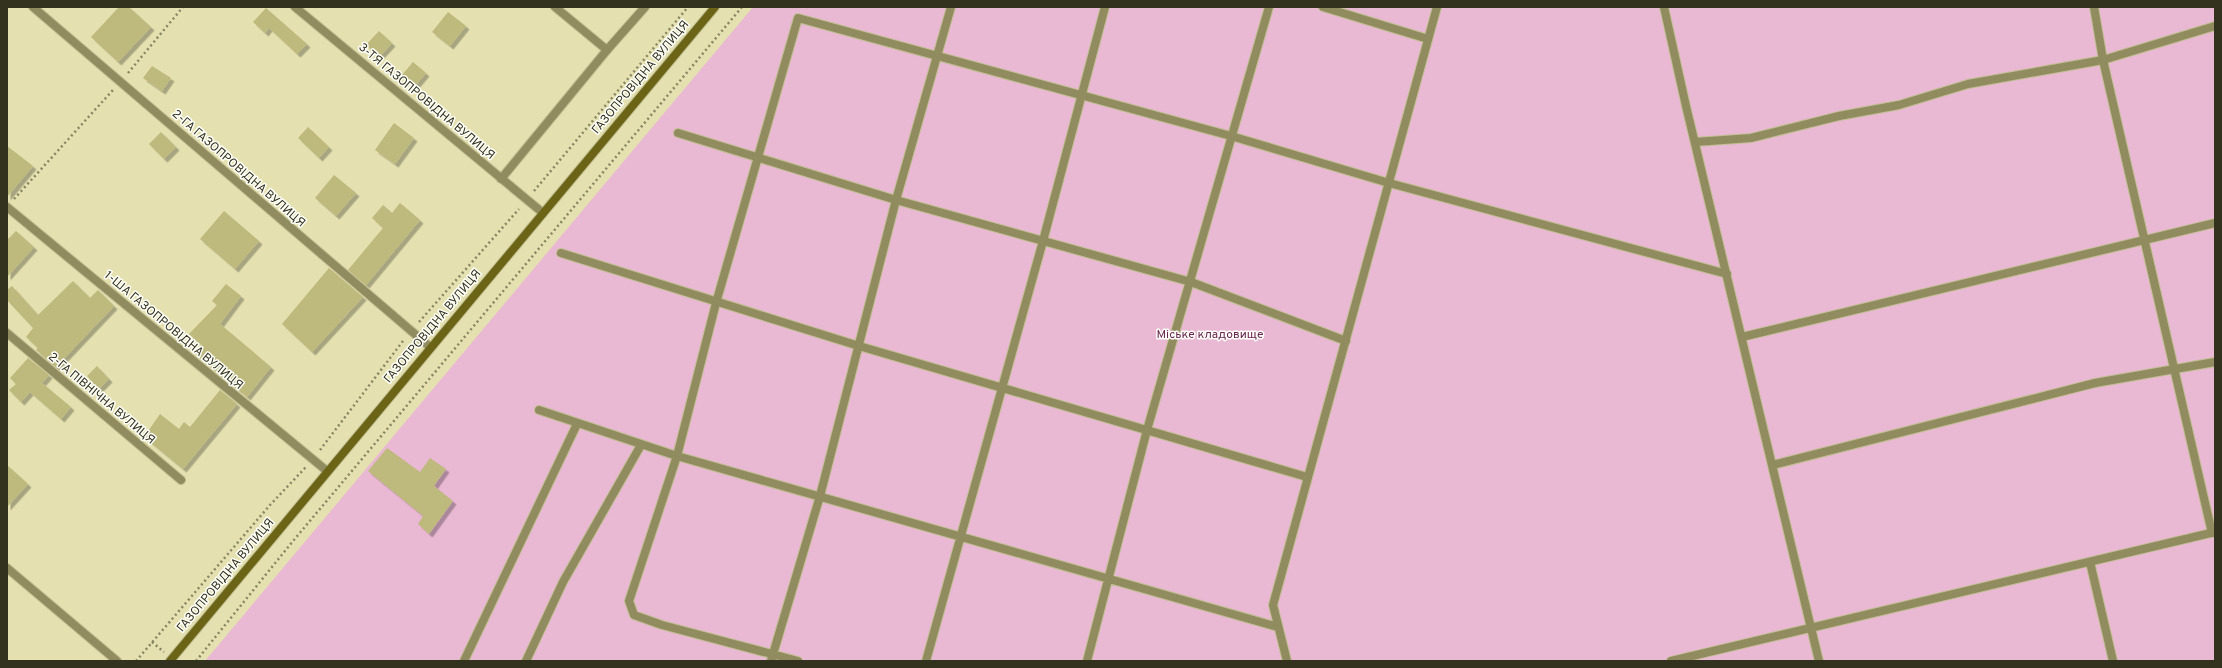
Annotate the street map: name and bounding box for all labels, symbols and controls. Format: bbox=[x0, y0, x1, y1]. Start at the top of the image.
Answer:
street label: ГАЗОПРОВІДНА ВУЛИЦЯ bbox=[588, 17, 693, 138]
street label: 3-ТЯ ГАЗОПРОВІДНА ВУЛИЦЯ bbox=[355, 40, 498, 164]
street label: 2-ГА ГАЗОПРОВІДНА ВУЛИЦЯ bbox=[168, 106, 308, 231]
street label: ГАЗОПРОВІДНА ВУЛИЦЯ bbox=[380, 266, 485, 387]
street label: 1-ША ГАЗОПРОВІДНА ВУЛИЦЯ bbox=[101, 268, 246, 394]
park label: Міське кладовище bbox=[1156, 327, 1264, 343]
street label: 2-ГА ПІВНІЧНА ВУЛИЦЯ bbox=[44, 349, 158, 448]
street label: ГАЗОПРОВІДНА ВУЛИЦЯ bbox=[173, 515, 278, 636]

